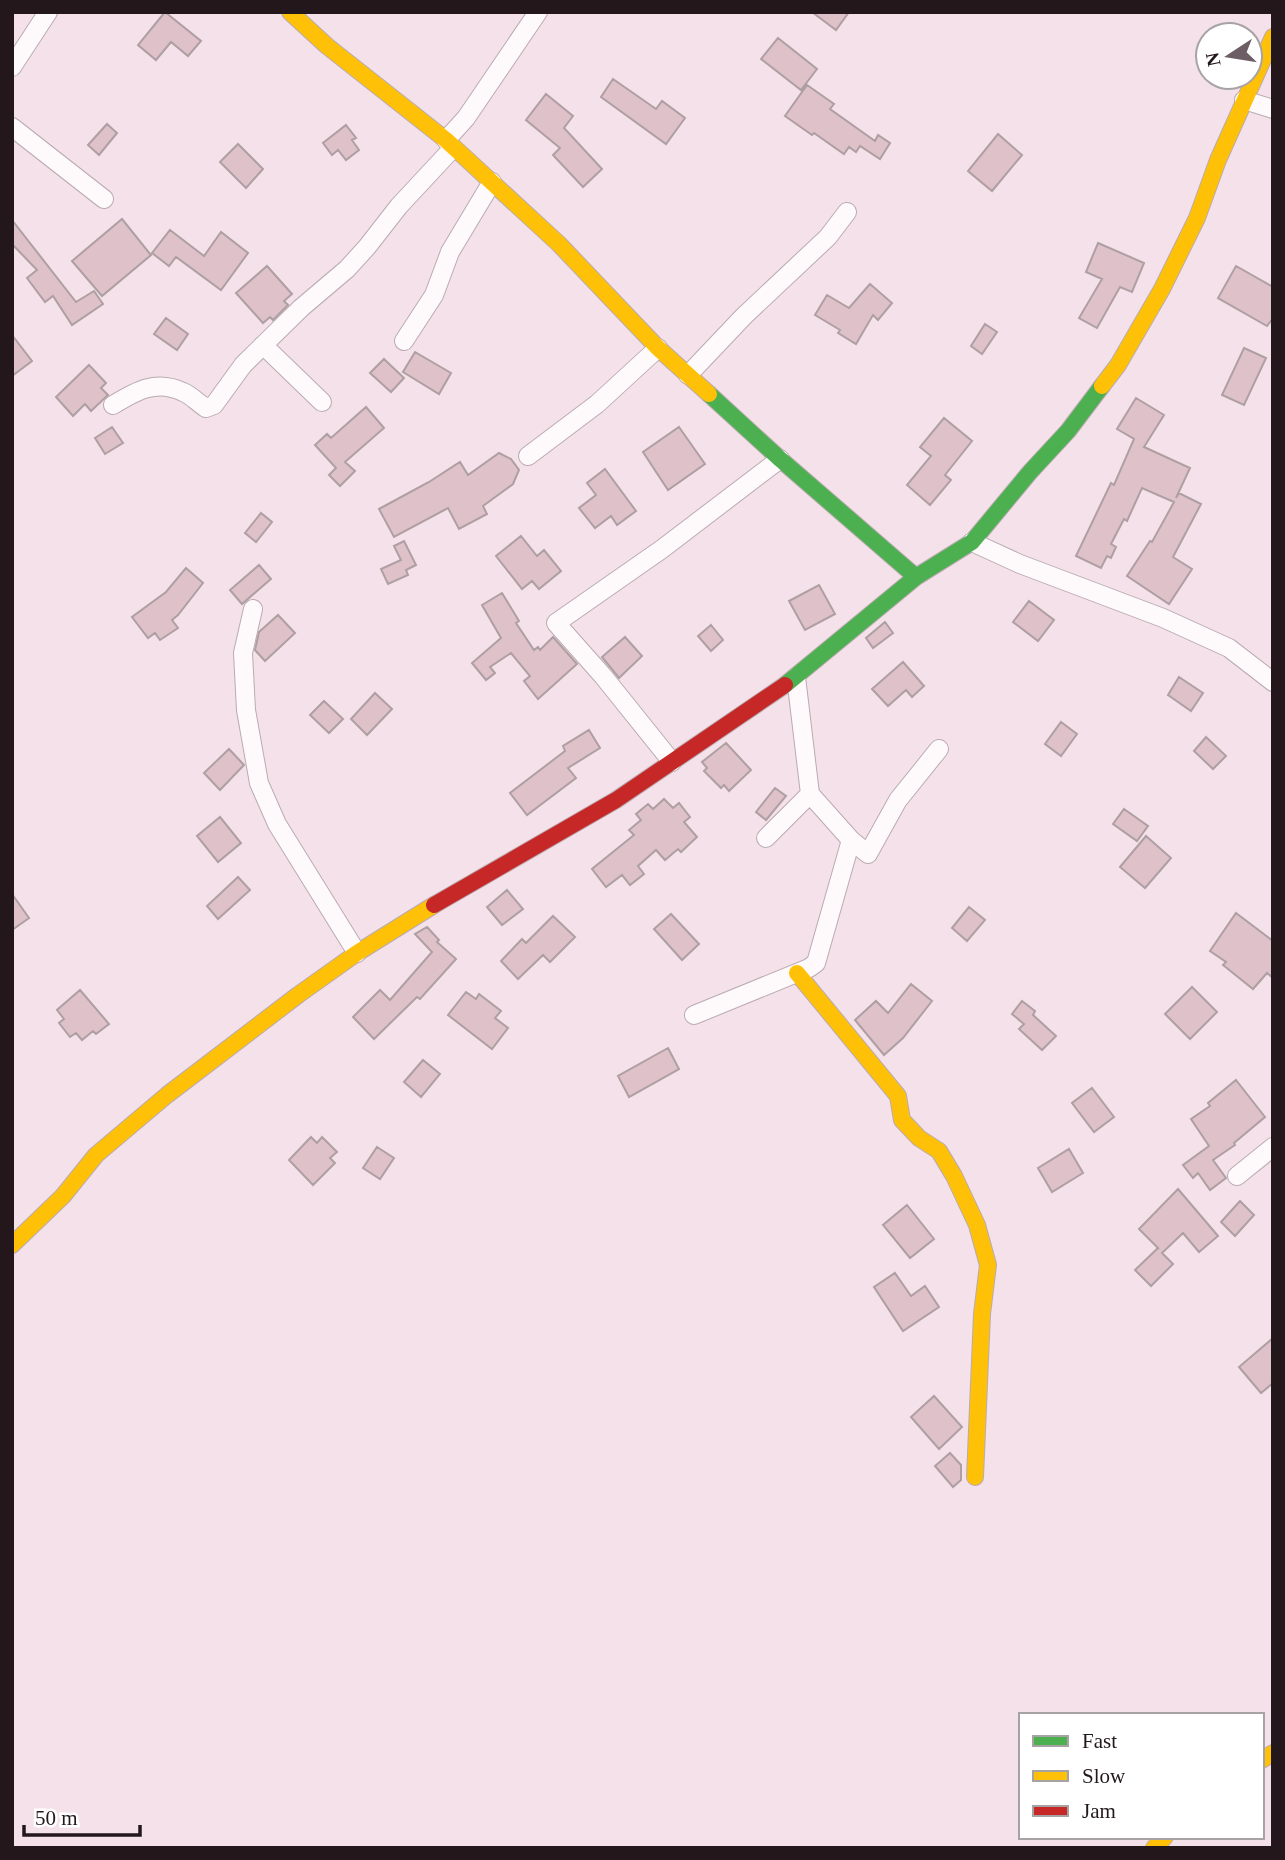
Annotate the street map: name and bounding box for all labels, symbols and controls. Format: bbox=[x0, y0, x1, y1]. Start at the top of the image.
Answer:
north arrow bbox=[1194, 21, 1264, 91]
text: N bbox=[1201, 50, 1225, 68]
legend bbox=[1019, 1713, 1264, 1839]
text: Fast bbox=[1082, 1729, 1117, 1753]
text: Slow bbox=[1082, 1764, 1126, 1788]
scale bar bbox=[24, 1794, 140, 1838]
text: Jam bbox=[1082, 1799, 1116, 1823]
text: 50 m bbox=[35, 1806, 78, 1830]

